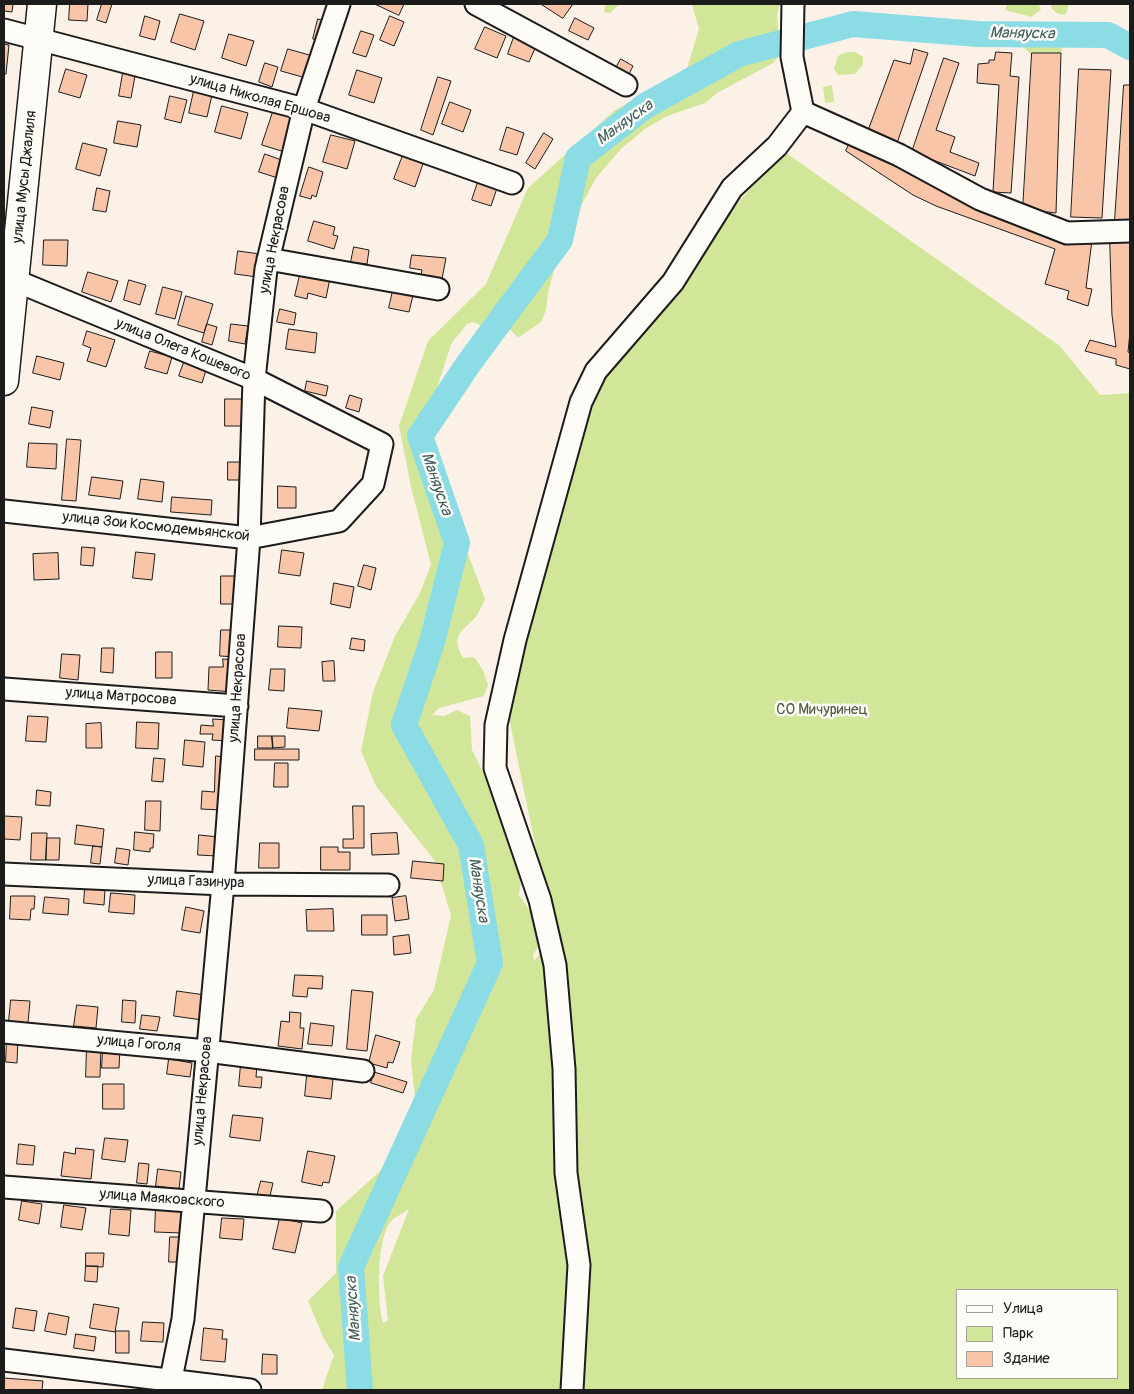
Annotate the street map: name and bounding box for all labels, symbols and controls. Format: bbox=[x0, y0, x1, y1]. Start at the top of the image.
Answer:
water label: Маняуска bbox=[989, 24, 1055, 44]
street label: улица Николая Ершова bbox=[188, 70, 332, 128]
water label: Маняуска bbox=[593, 96, 657, 150]
street label: улица Мусы Джалиля bbox=[9, 110, 41, 244]
street label: улица Некрасова bbox=[256, 185, 294, 295]
street label: улица Олега Кошевого bbox=[113, 315, 253, 385]
water label: Маняуска bbox=[416, 450, 456, 518]
street label: улица Зои Космодемьянской bbox=[61, 508, 251, 546]
street label: улица Некрасова bbox=[225, 633, 251, 743]
street label: улица Матросова bbox=[65, 684, 177, 710]
park label: СО Мичуринец bbox=[776, 701, 868, 719]
water label: Маняуска bbox=[463, 856, 493, 924]
street label: улица Газинура bbox=[147, 871, 245, 893]
street label: улица Гоголя bbox=[96, 1031, 182, 1057]
street label: улица Некрасова bbox=[189, 1036, 217, 1146]
street label: улица Маяковского bbox=[99, 1186, 225, 1212]
water label: Маняуска bbox=[342, 1276, 366, 1342]
legend bbox=[956, 1289, 1119, 1379]
text: Улица bbox=[1003, 1299, 1043, 1318]
text: Парк bbox=[1003, 1324, 1034, 1343]
text: Здание bbox=[1003, 1349, 1050, 1368]

